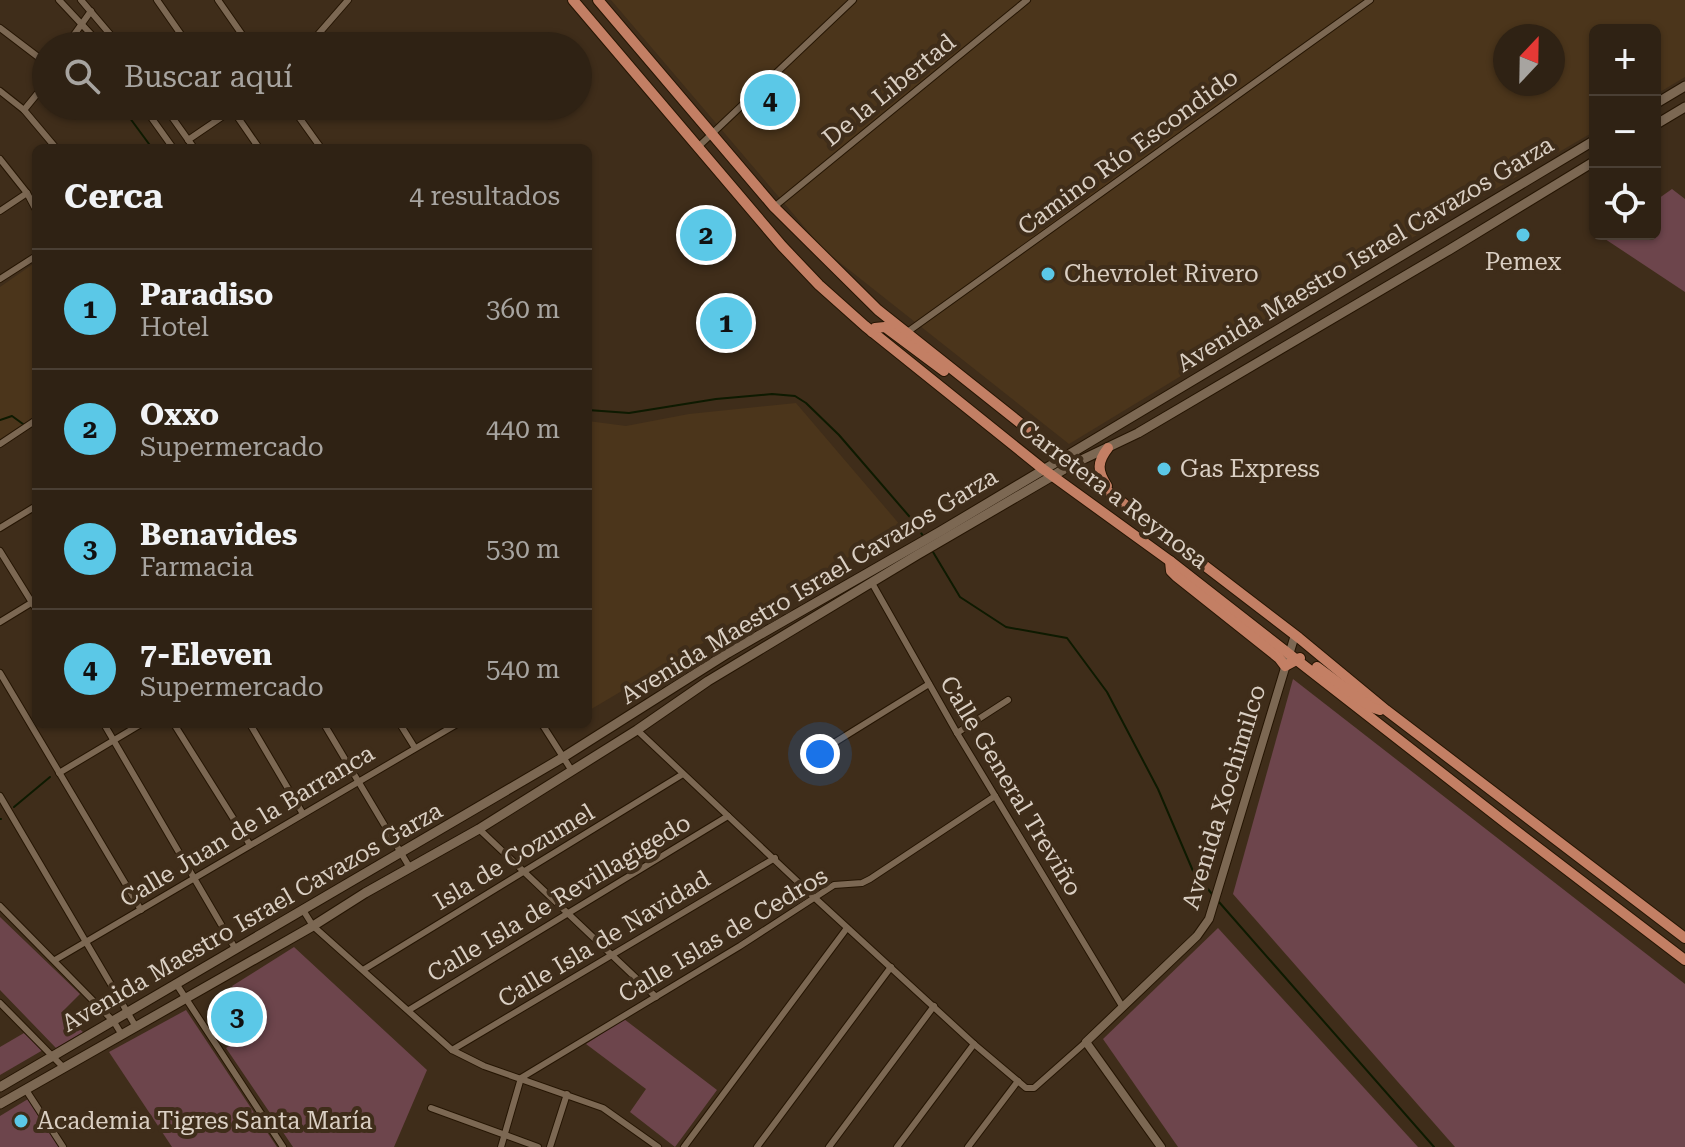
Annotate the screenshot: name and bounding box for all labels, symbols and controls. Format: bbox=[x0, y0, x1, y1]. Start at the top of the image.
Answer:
north arrow bbox=[1493, 24, 1565, 96]
map controls bbox=[1589, 24, 1661, 240]
button: + bbox=[1589, 24, 1661, 96]
street label: De la Libertad bbox=[817, 28, 961, 152]
search box bbox=[32, 32, 592, 120]
icon: search bbox=[60, 54, 104, 98]
text: Buscar aquí bbox=[124, 59, 293, 94]
street label: Camino Río Escondido bbox=[1013, 63, 1243, 241]
pin: 4 bbox=[744, 70, 796, 130]
button: − bbox=[1589, 96, 1661, 168]
street label: Avenida Maestro Israel Cavazos Garza bbox=[1172, 130, 1558, 378]
button: locate bbox=[1589, 168, 1661, 240]
text: Cerca bbox=[64, 176, 163, 216]
text: 4 resultados bbox=[409, 181, 560, 211]
pin: 2 bbox=[680, 205, 732, 265]
marker: Pemex bbox=[1514, 226, 1532, 244]
place label: Pemex bbox=[1485, 248, 1562, 276]
place label: Chevrolet Rivero bbox=[1064, 260, 1259, 288]
marker: Chevrolet Rivero bbox=[1039, 265, 1057, 283]
text: Paradiso bbox=[140, 277, 273, 312]
pin: 1 bbox=[700, 293, 752, 353]
text: 1 bbox=[83, 294, 97, 324]
text: 360 m bbox=[486, 294, 560, 324]
text: Hotel bbox=[140, 312, 209, 342]
text: Oxxo bbox=[140, 397, 219, 432]
street label: Carretera a Reynosa bbox=[1013, 413, 1213, 575]
text: 2 bbox=[83, 414, 97, 444]
text: 440 m bbox=[486, 414, 560, 444]
text: Supermercado bbox=[140, 432, 324, 462]
place label: Gas Express bbox=[1180, 455, 1320, 483]
marker: Gas Express bbox=[1155, 460, 1173, 478]
street label: Avenida Maestro Israel Cavazos Garza bbox=[616, 462, 1002, 710]
text: Benavides bbox=[140, 517, 297, 552]
text: 3 bbox=[83, 534, 97, 564]
text: 530 m bbox=[486, 534, 560, 564]
text: Farmacia bbox=[140, 552, 254, 582]
text: 7-Eleven bbox=[140, 637, 272, 672]
text: 4 bbox=[83, 654, 97, 684]
text: 540 m bbox=[486, 654, 560, 684]
street label: Calle General Treviño bbox=[934, 671, 1088, 901]
text: Supermercado bbox=[140, 672, 324, 702]
street label: Avenida Xochimilco bbox=[1176, 681, 1272, 913]
your location bbox=[800, 734, 840, 774]
street label: Calle Juan de la Barranca bbox=[115, 739, 379, 913]
street label: Avenida Maestro Israel Cavazos Garza bbox=[57, 796, 447, 1038]
street label: Isla de Cozumel bbox=[429, 798, 599, 916]
street label: Calle Isla de Revillagigedo bbox=[422, 808, 696, 988]
street label: Calle Islas de Cedros bbox=[613, 861, 833, 1009]
street label: Calle Isla de Navidad bbox=[493, 865, 715, 1013]
pin: 3 bbox=[211, 987, 263, 1047]
place label: Academia Tigres Santa María bbox=[37, 1107, 372, 1135]
marker: Academia Tigres Santa María bbox=[12, 1112, 30, 1130]

